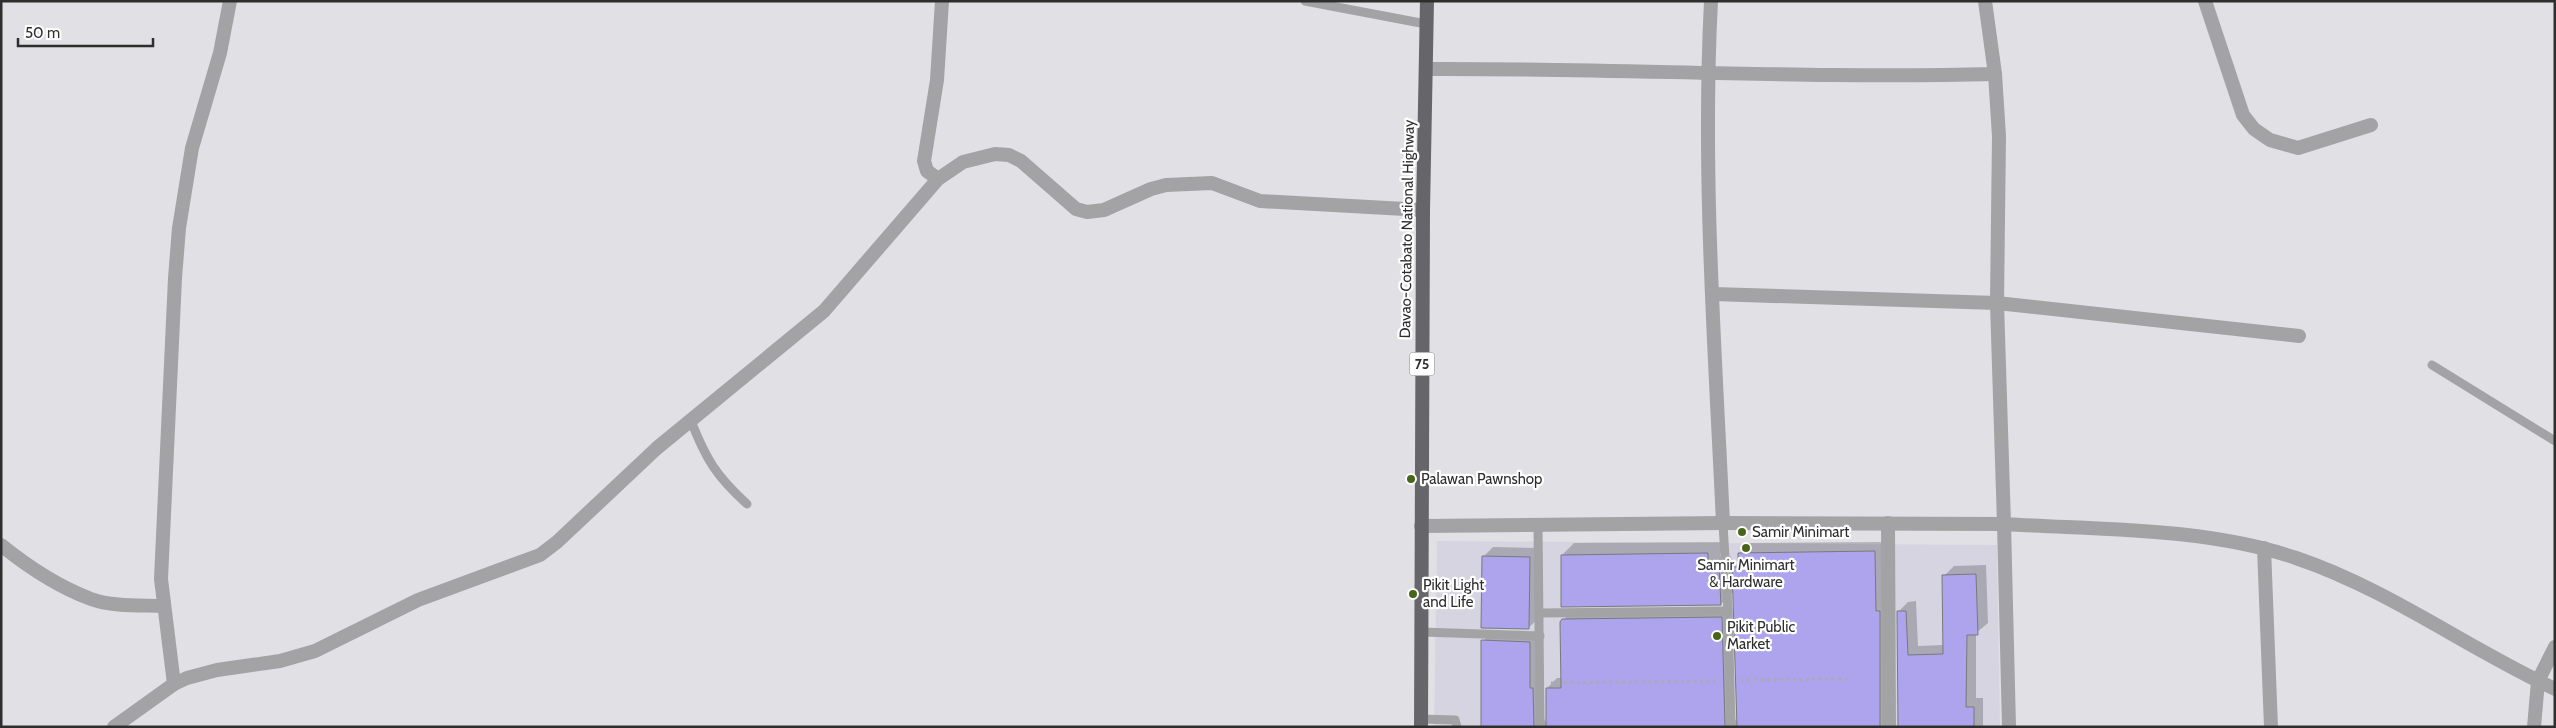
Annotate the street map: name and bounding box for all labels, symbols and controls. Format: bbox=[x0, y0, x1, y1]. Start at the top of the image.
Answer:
scale bar bbox=[18, 15, 152, 47]
text: 50 m bbox=[25, 24, 60, 42]
street label: Davao-Cotabato National Highway bbox=[1396, 119, 1418, 339]
road number: 75 bbox=[1410, 352, 1434, 376]
place label: Palawan Pawnshop bbox=[1421, 470, 1542, 488]
marker: Palawan Pawnshop bbox=[1405, 473, 1417, 485]
place label: Samir Minimart bbox=[1752, 523, 1849, 541]
marker: Samir Minimart bbox=[1736, 526, 1748, 538]
marker: Samir Minimart & Hardware bbox=[1740, 542, 1752, 554]
place label: Samir Minimart & Hardware bbox=[1697, 556, 1795, 591]
place label: Pikit Light and Life bbox=[1423, 576, 1484, 611]
marker: Pikit Light and Life bbox=[1407, 588, 1419, 600]
place label: Pikit Public Market bbox=[1727, 618, 1795, 653]
marker: Pikit Public Market bbox=[1711, 630, 1723, 642]

